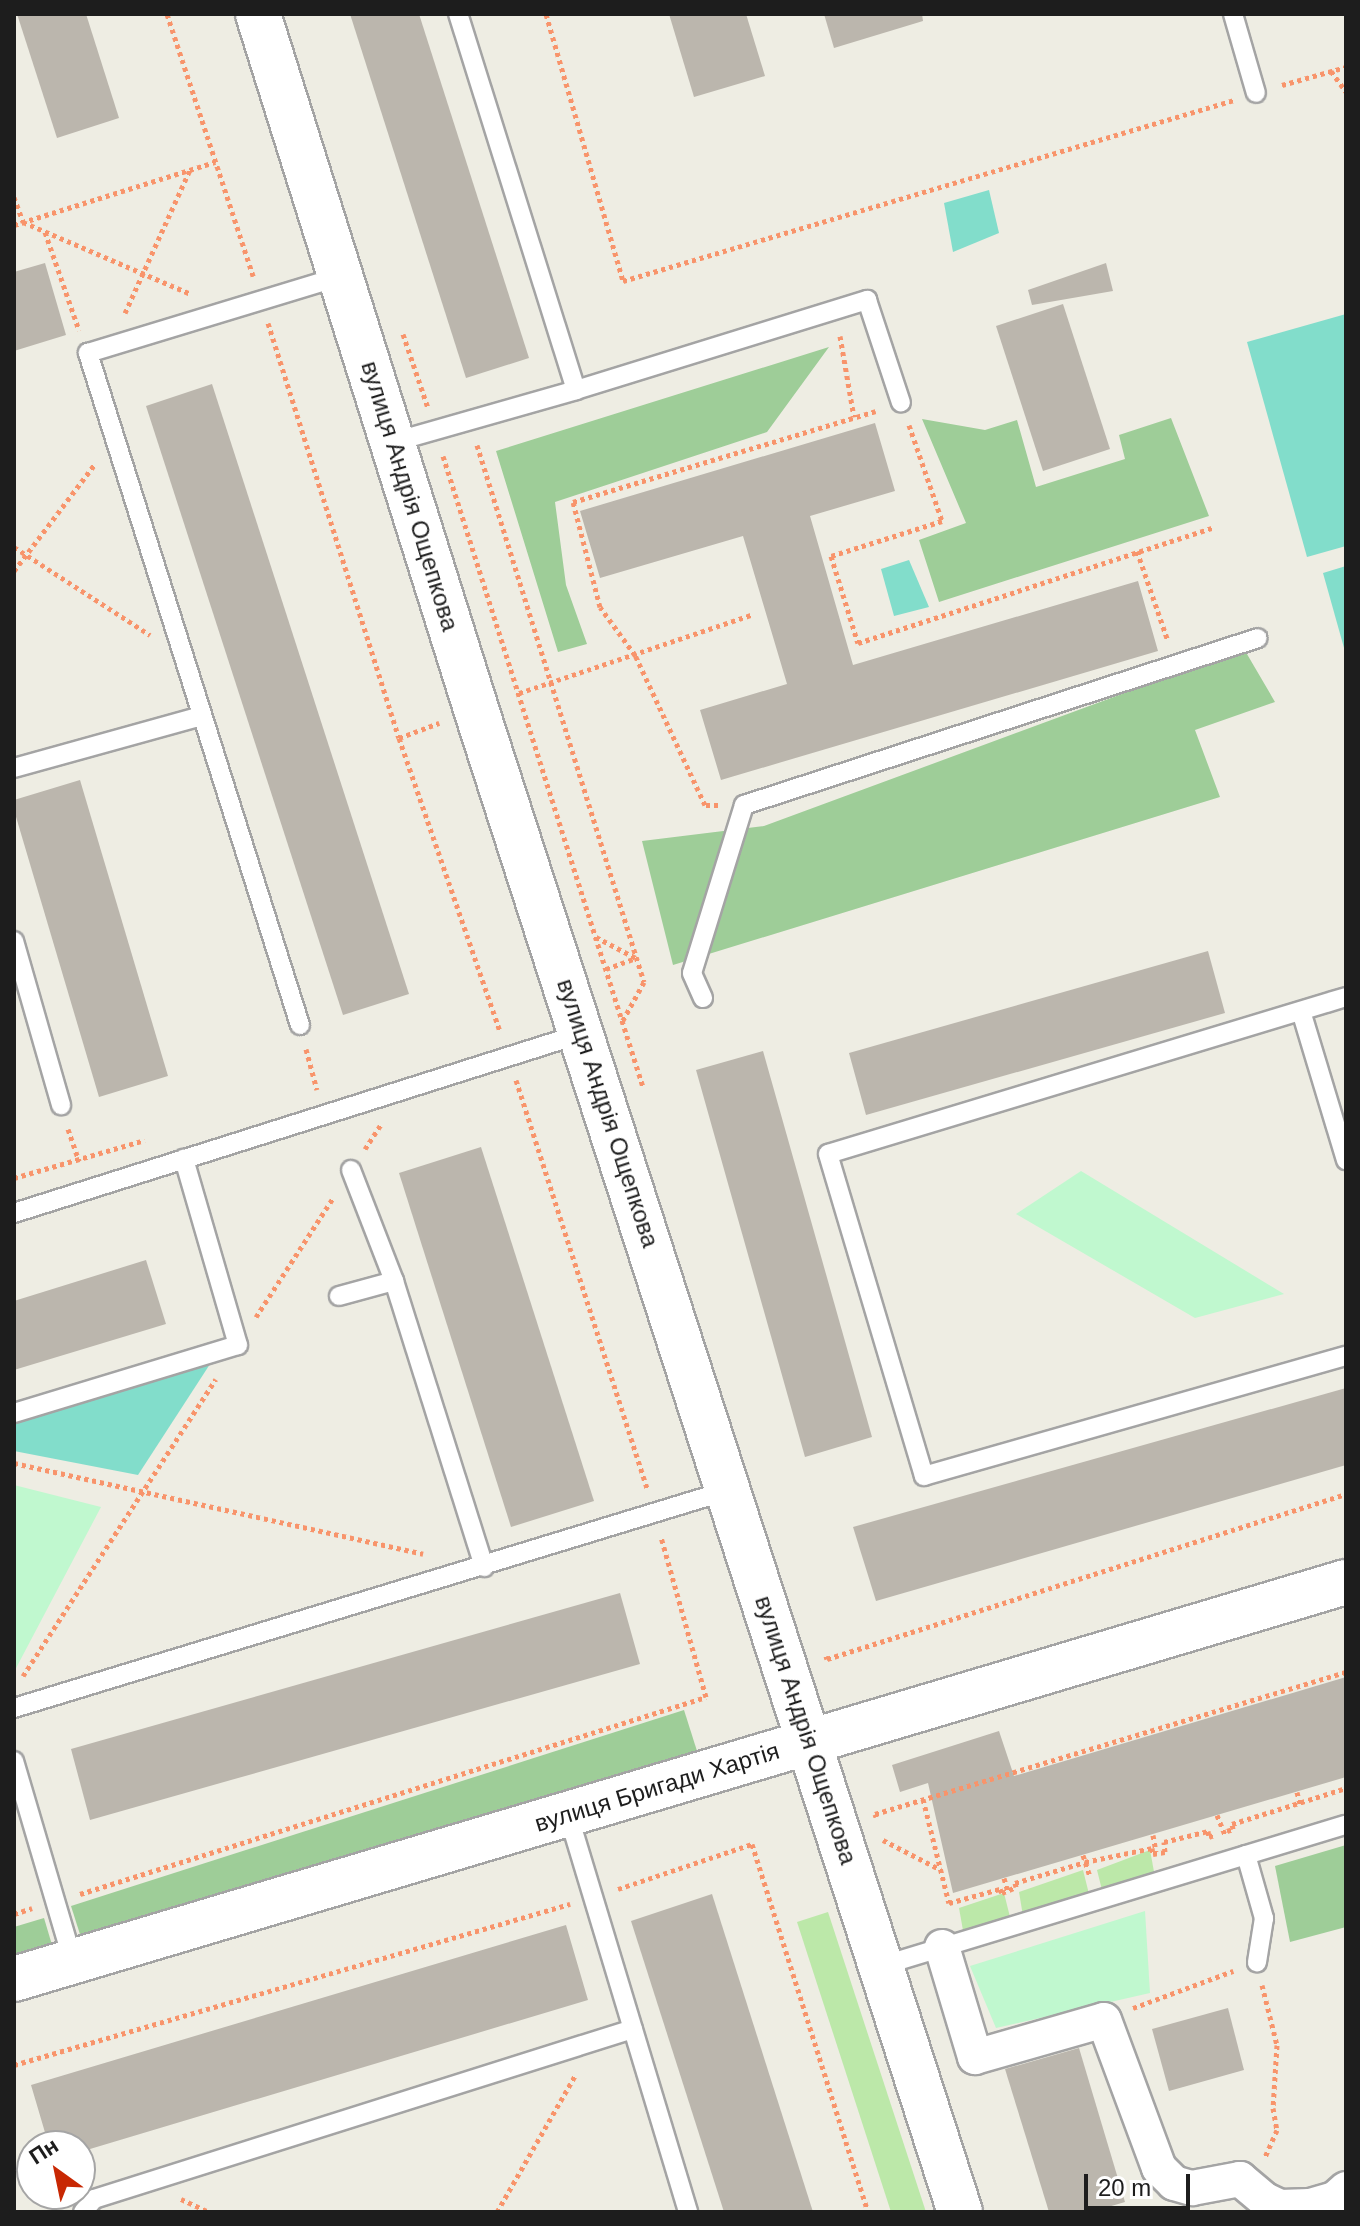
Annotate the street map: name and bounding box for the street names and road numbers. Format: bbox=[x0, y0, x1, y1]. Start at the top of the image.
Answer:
street label: вулиця Андрія Ощепкова bbox=[355, 358, 465, 634]
street label: вулиця Андрія Ощепкова bbox=[551, 975, 665, 1251]
street label: вулиця Андрія Ощепкова bbox=[749, 1592, 863, 1868]
street label: вулиця Бригади Хартія bbox=[531, 1736, 783, 1838]

